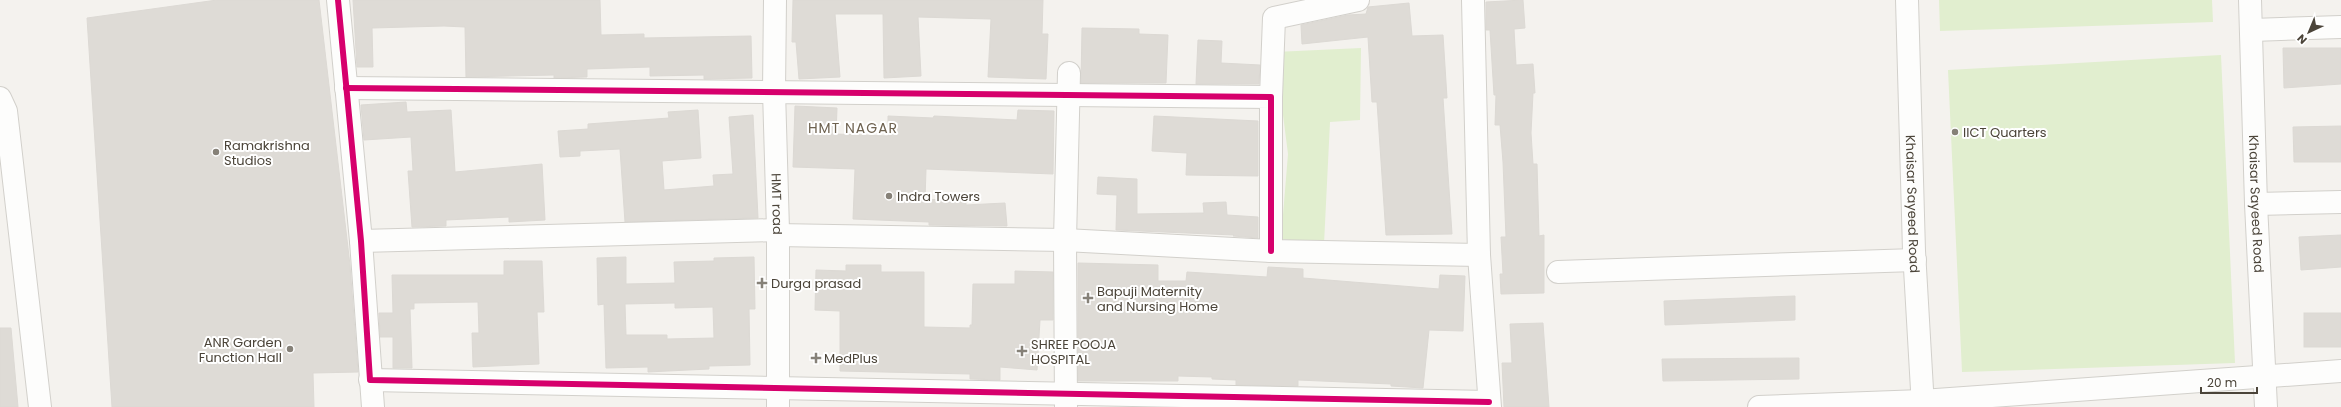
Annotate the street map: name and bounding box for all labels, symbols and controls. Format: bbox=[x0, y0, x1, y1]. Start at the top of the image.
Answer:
north arrow bbox=[2289, 12, 2329, 52]
text: N bbox=[2294, 31, 2311, 48]
district label: HMT NAGAR bbox=[808, 118, 898, 138]
place label: IICT Quarters bbox=[1963, 123, 2047, 142]
marker: IICT Quarters bbox=[1950, 127, 1960, 137]
street label: Khaisar Sayeed Road bbox=[1901, 135, 1924, 273]
street label: Khaisar Sayeed Road bbox=[2244, 135, 2268, 273]
place label: Ramakrishna Studios bbox=[224, 136, 310, 170]
marker: Ramakrishna Studios bbox=[211, 147, 221, 157]
street label: HMT road bbox=[766, 173, 787, 235]
place label: Indra Towers bbox=[897, 187, 980, 206]
marker: Indra Towers bbox=[884, 191, 894, 201]
place label: Durga prasad bbox=[771, 274, 861, 293]
marker: Durga prasad bbox=[756, 277, 768, 289]
place label: Bapuji Maternity and Nursing Home bbox=[1097, 282, 1218, 316]
marker: Bapuji Maternity and Nursing Home bbox=[1082, 292, 1094, 304]
place label: ANR Garden Function Hall bbox=[199, 333, 282, 367]
place label: SHREE POOJA HOSPITAL bbox=[1031, 335, 1116, 369]
marker: ANR Garden Function Hall bbox=[285, 344, 295, 354]
marker: SHREE POOJA HOSPITAL bbox=[1016, 345, 1028, 357]
place label: MedPlus bbox=[824, 349, 878, 368]
marker: MedPlus bbox=[811, 353, 821, 363]
scale bar bbox=[2201, 369, 2257, 395]
text: 20 m bbox=[2207, 374, 2237, 391]

